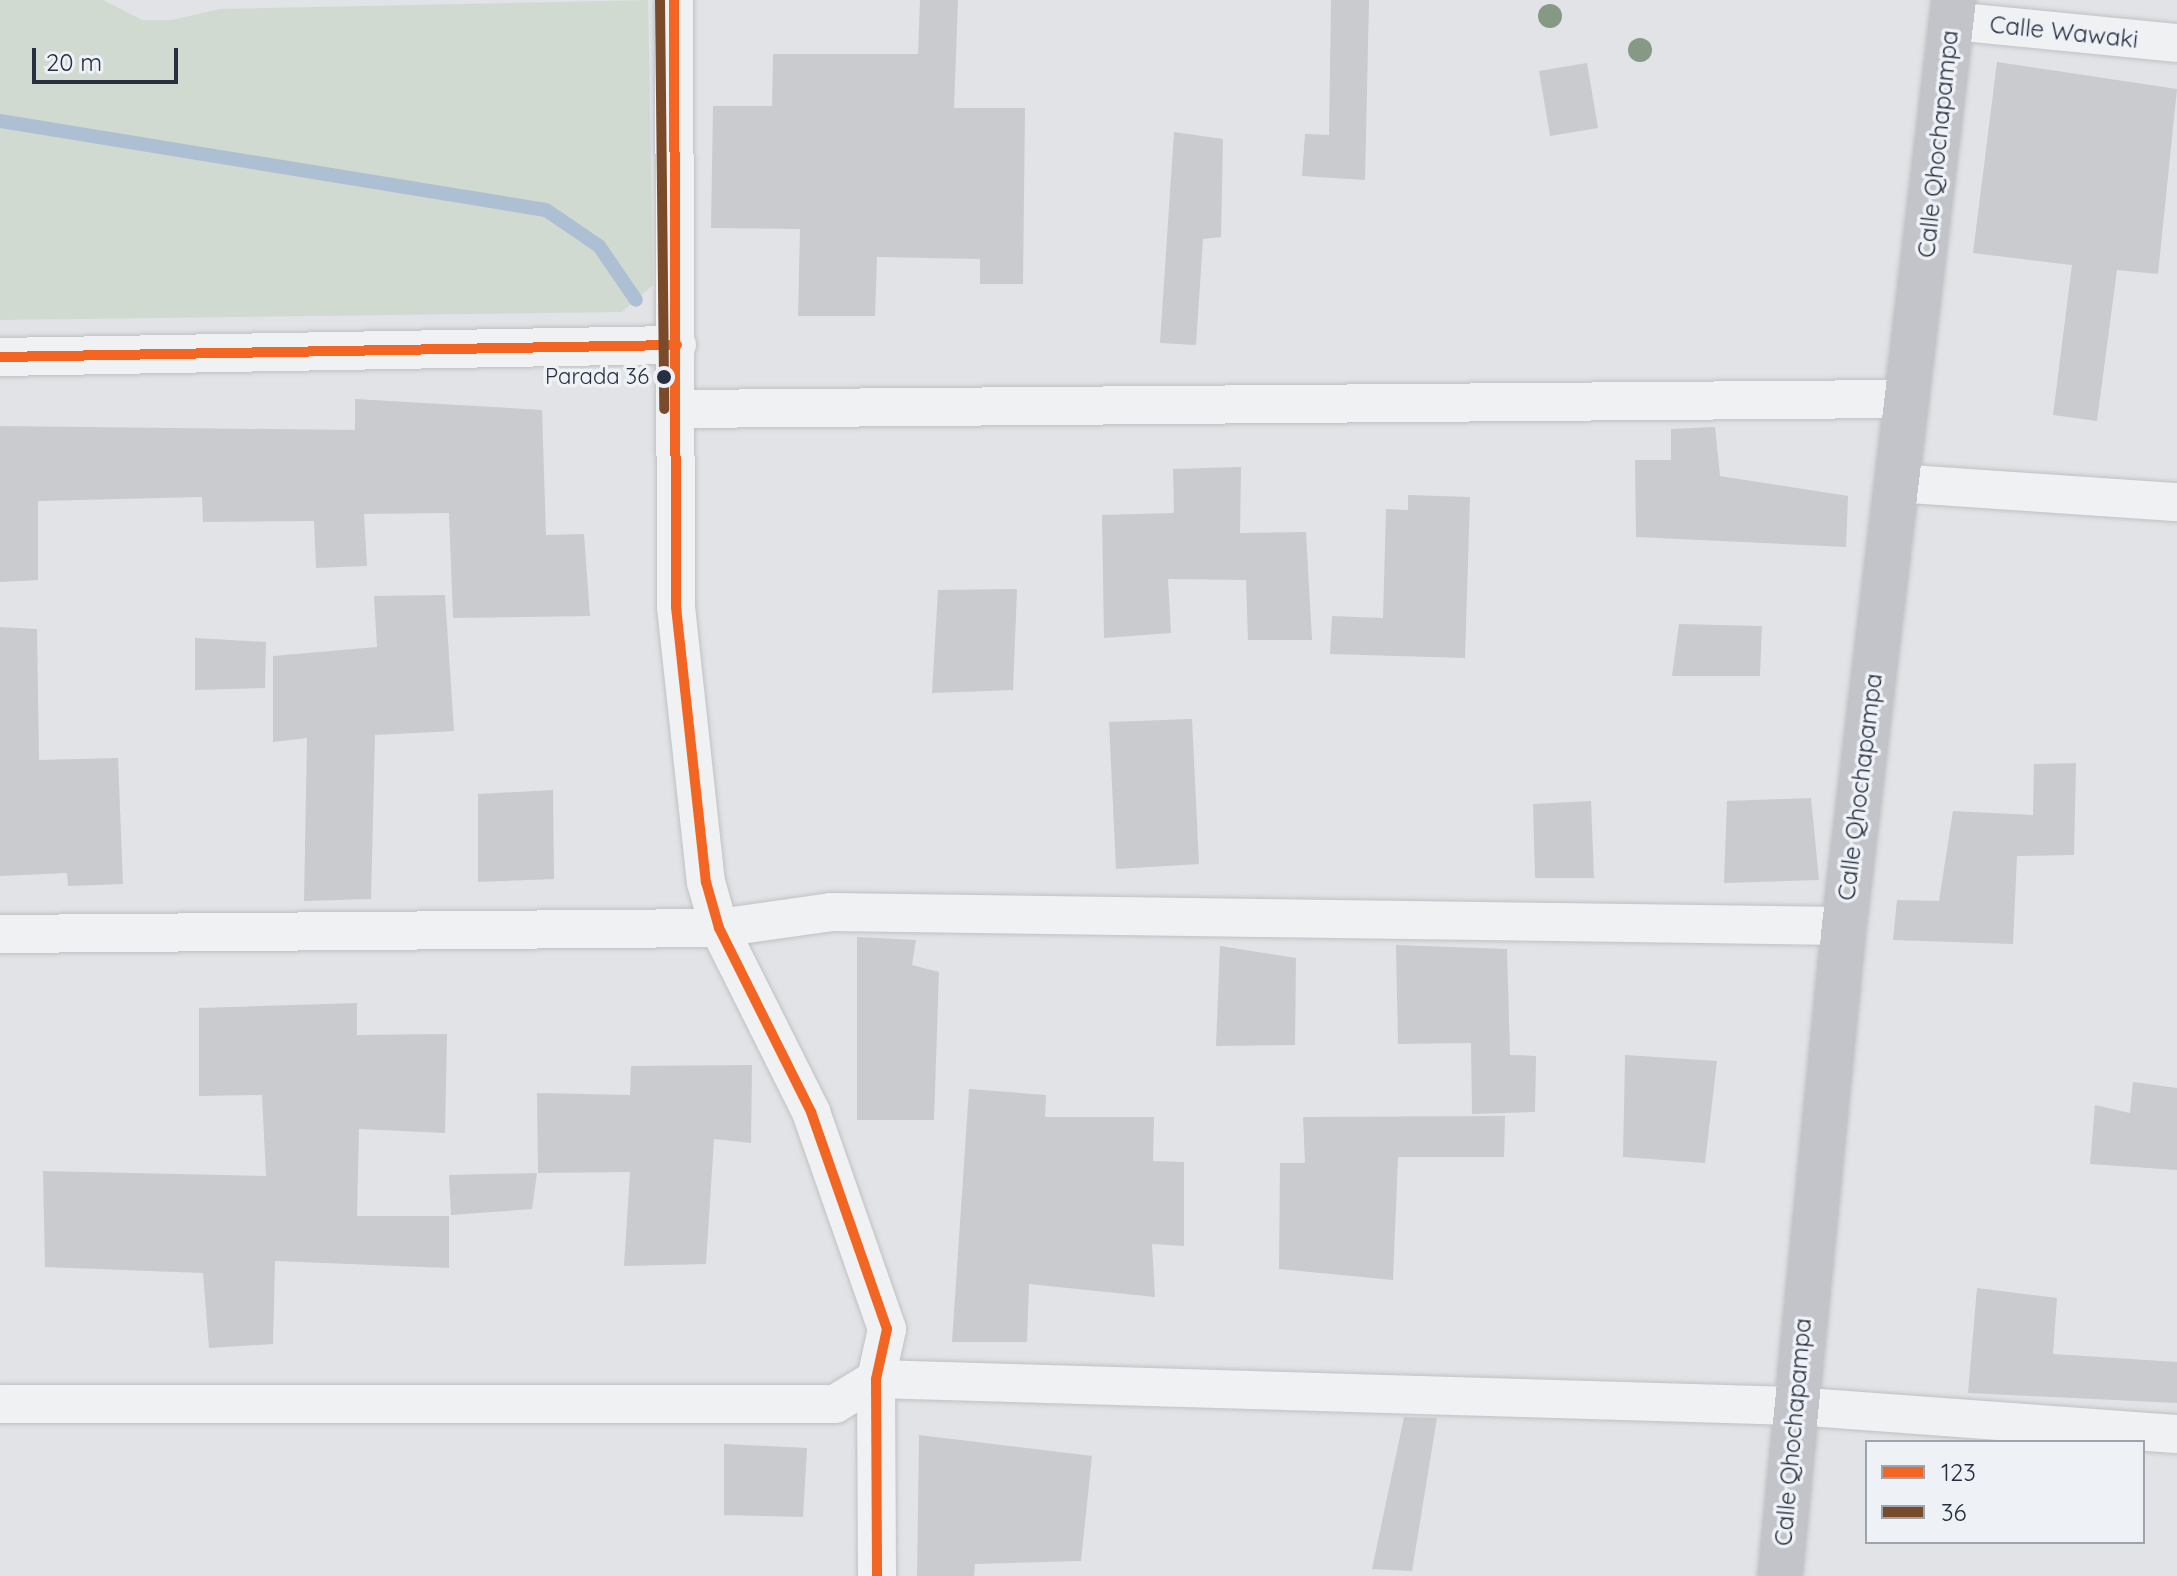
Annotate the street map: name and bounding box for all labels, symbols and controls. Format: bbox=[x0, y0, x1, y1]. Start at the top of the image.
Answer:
street label: Calle Wawaki bbox=[1988, 10, 2140, 54]
street label: Calle Qhochapampa bbox=[1912, 29, 1964, 259]
scale bar bbox=[36, 32, 182, 82]
text: 20 m bbox=[46, 47, 102, 77]
place label: Parada 36 bbox=[545, 364, 649, 390]
marker: Parada 36 bbox=[656, 369, 672, 385]
street label: Calle Qhochapampa bbox=[1832, 672, 1888, 902]
street label: Calle Qhochapampa bbox=[1769, 1317, 1817, 1547]
legend bbox=[1865, 1440, 2145, 1544]
text: 123 bbox=[1941, 1457, 1976, 1487]
text: 36 bbox=[1941, 1497, 1967, 1527]

